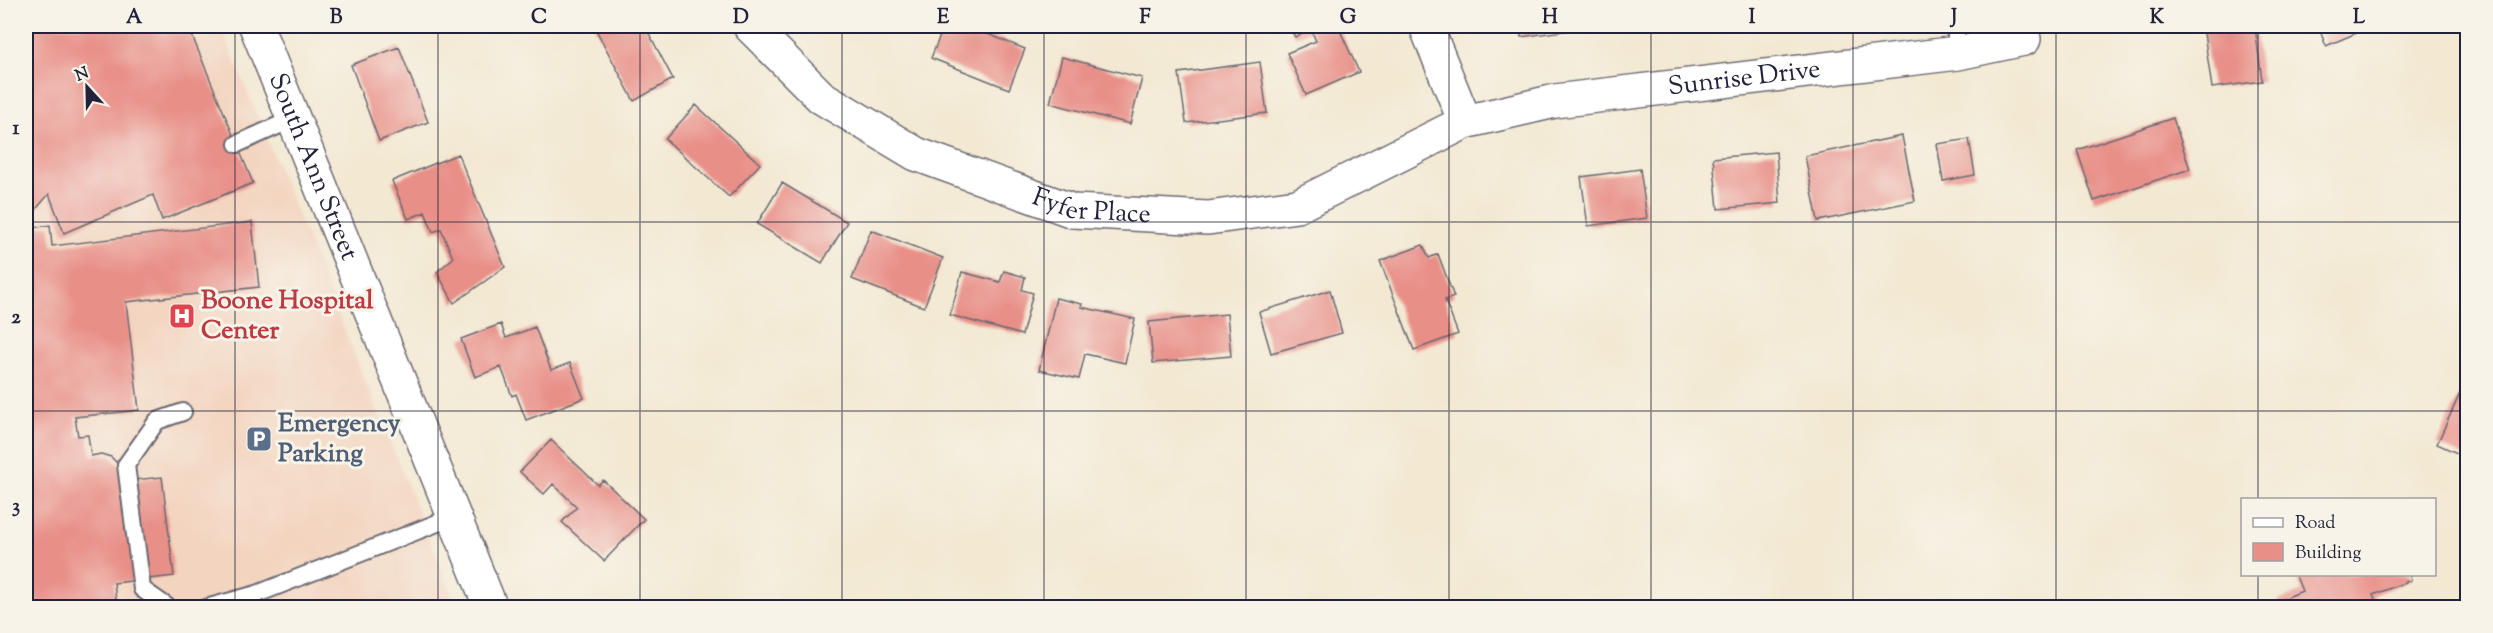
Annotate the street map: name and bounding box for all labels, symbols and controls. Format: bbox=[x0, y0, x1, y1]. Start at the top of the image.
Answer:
text: A bbox=[126, 4, 143, 33]
text: B bbox=[330, 4, 343, 33]
text: C bbox=[531, 4, 547, 33]
text: D bbox=[733, 4, 749, 33]
text: E bbox=[937, 4, 950, 33]
text: F bbox=[1139, 4, 1151, 33]
text: G bbox=[1340, 4, 1357, 33]
text: H bbox=[1542, 4, 1558, 33]
text: I bbox=[1749, 4, 1756, 33]
text: J bbox=[1949, 4, 1957, 33]
text: K bbox=[2150, 4, 2165, 33]
text: L bbox=[2353, 4, 2366, 33]
street label: Sunrise Drive bbox=[1666, 51, 1822, 106]
north arrow bbox=[57, 57, 117, 117]
text: N bbox=[72, 62, 93, 88]
street label: South Ann Street bbox=[258, 68, 367, 266]
text: 1 bbox=[13, 115, 20, 144]
street label: Fyfer Place bbox=[1027, 179, 1152, 234]
place label: Boone Hospital Center bbox=[201, 283, 374, 350]
hospital icon: Boone Hospital Center bbox=[167, 301, 197, 331]
text: 2 bbox=[11, 304, 21, 333]
place label: Emergency Parking bbox=[278, 406, 401, 473]
parking icon: Emergency Parking bbox=[244, 424, 274, 454]
text: 3 bbox=[12, 493, 20, 522]
legend bbox=[2241, 498, 2436, 576]
text: Road bbox=[2295, 511, 2335, 537]
text: Building bbox=[2295, 541, 2361, 567]

